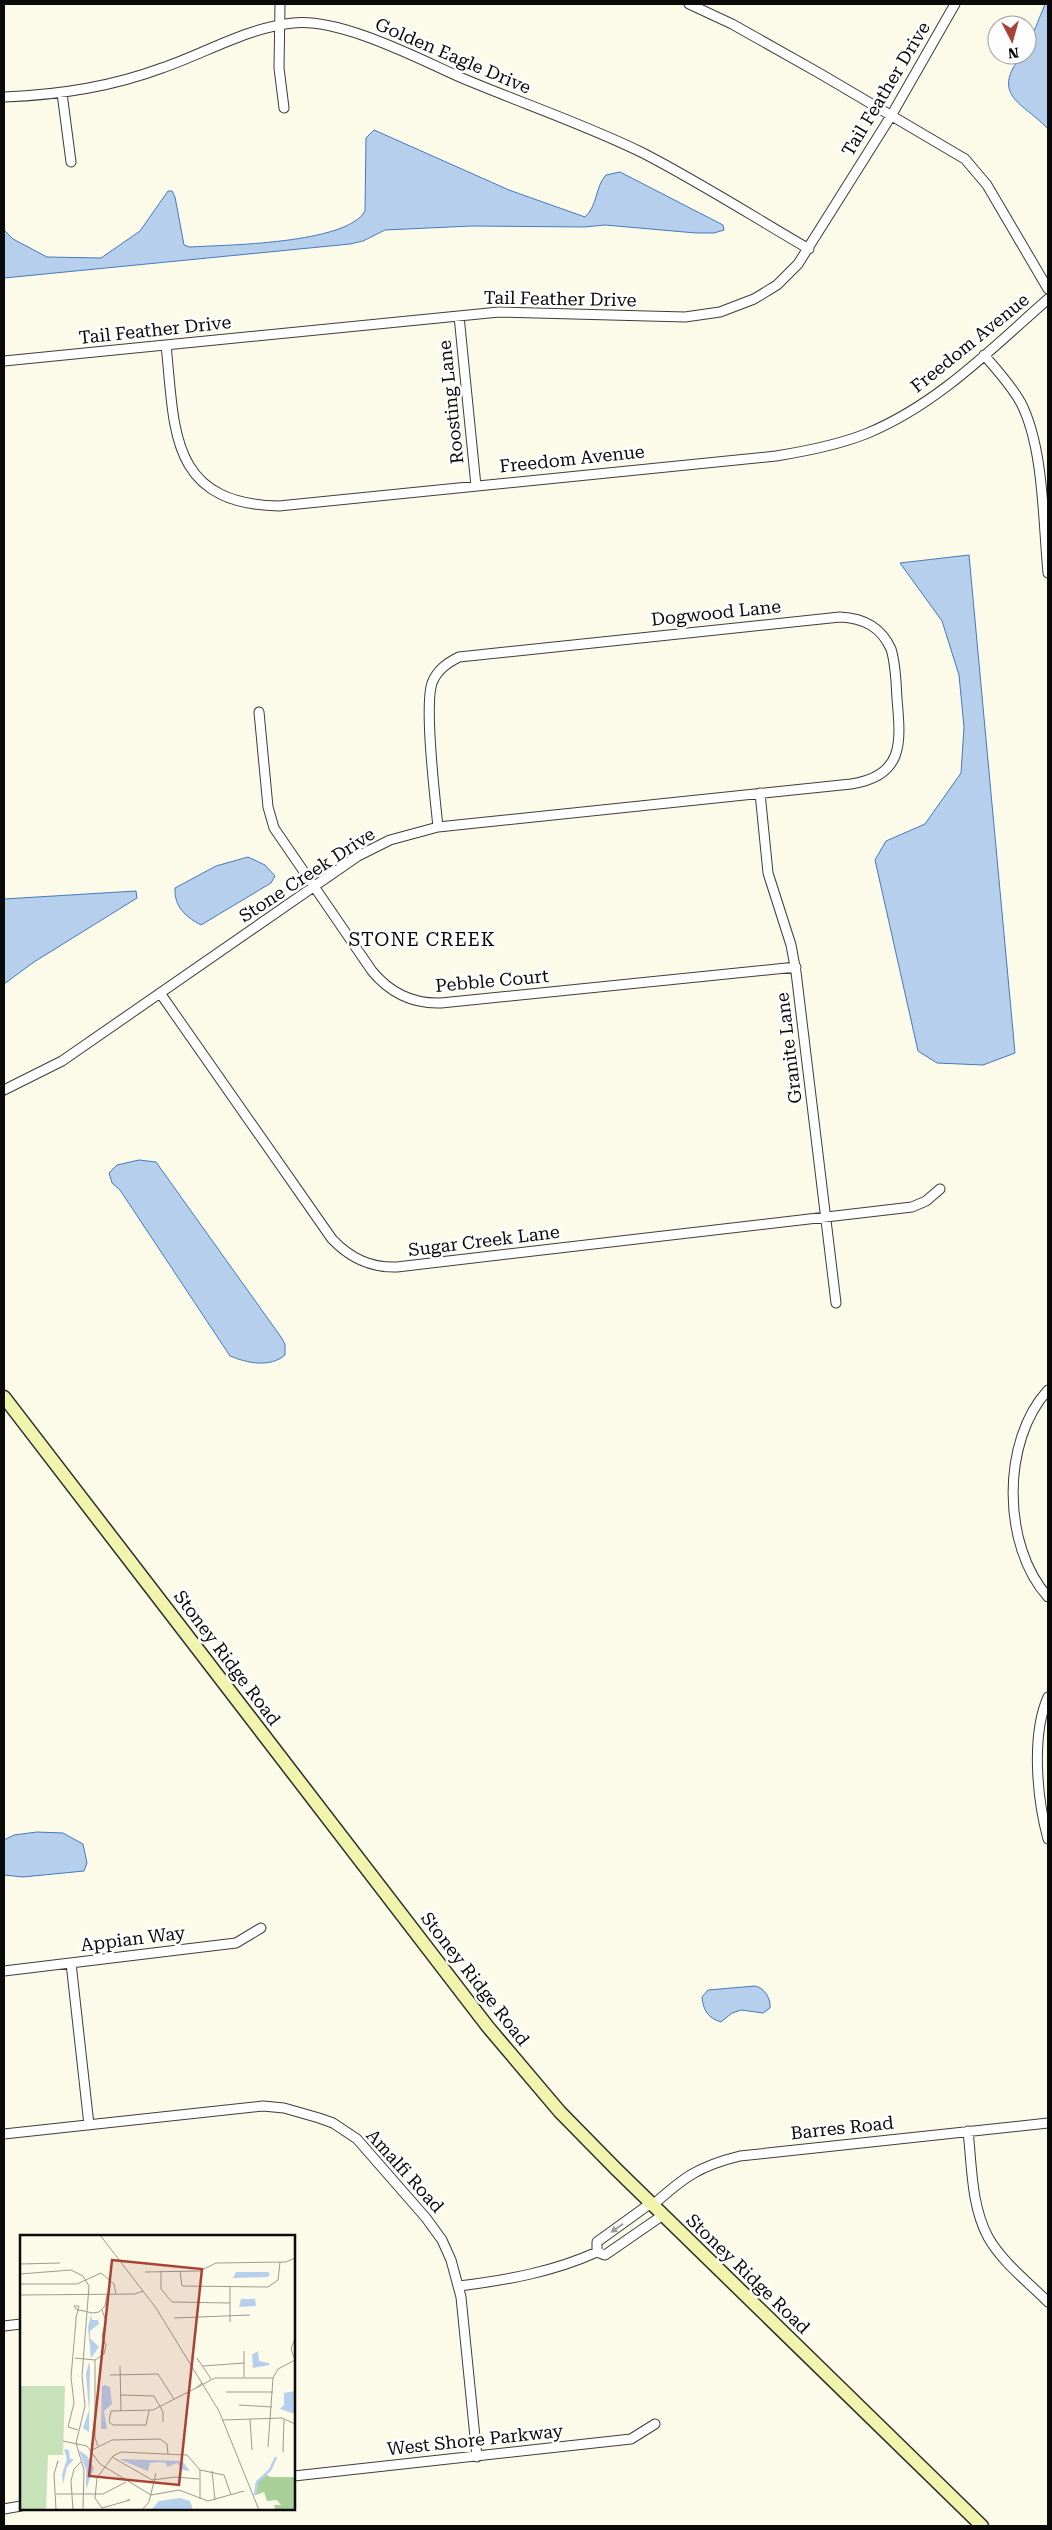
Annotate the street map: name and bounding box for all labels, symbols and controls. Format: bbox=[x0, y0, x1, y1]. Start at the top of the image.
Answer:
street label: Golden Eagle Drive bbox=[372, 13, 534, 98]
north arrow bbox=[987, 15, 1037, 65]
street label: Tail Feather Drive bbox=[837, 18, 934, 160]
text: N bbox=[1007, 44, 1020, 61]
street label: Tail Feather Drive bbox=[483, 287, 637, 310]
street label: Freedom Avenue bbox=[906, 288, 1033, 397]
street label: Tail Feather Drive bbox=[78, 311, 232, 348]
street label: Roosting Lane bbox=[434, 339, 467, 465]
street label: Freedom Avenue bbox=[498, 440, 646, 477]
street label: Dogwood Lane bbox=[650, 595, 782, 630]
street label: Stone Creek Drive bbox=[235, 823, 379, 926]
district label: STONE CREEK bbox=[348, 928, 496, 951]
street label: Pebble Court bbox=[434, 965, 550, 996]
street label: Granite Lane bbox=[771, 991, 806, 1105]
street label: Sugar Creek Lane bbox=[407, 1221, 561, 1260]
street label: Stoney Ridge Road bbox=[170, 1586, 285, 1730]
street label: Stoney Ridge Road bbox=[417, 1908, 534, 2050]
street label: Appian Way bbox=[79, 1922, 187, 1955]
street label: Barres Road bbox=[789, 2112, 895, 2143]
street label: Amalfi Road bbox=[362, 2125, 449, 2217]
street label: Stoney Ridge Road bbox=[682, 2209, 815, 2338]
one-way arrow bbox=[610, 2223, 624, 2233]
inset map bbox=[20, 2235, 295, 2510]
street label: West Shore Parkway bbox=[386, 2420, 564, 2459]

